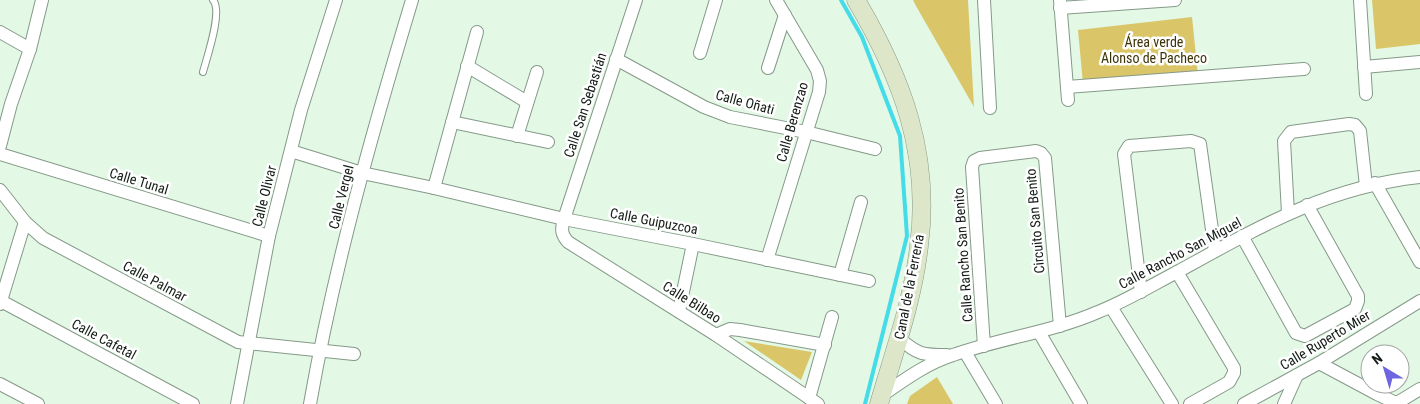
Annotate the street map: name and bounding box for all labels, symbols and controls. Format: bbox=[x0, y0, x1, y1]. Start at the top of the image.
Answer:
park label: Área verde Alonso de Pacheco bbox=[1101, 33, 1207, 66]
street label: Calle San Sebastián bbox=[560, 50, 610, 160]
street label: Calle Berenzao bbox=[773, 80, 811, 164]
street label: Calle Oñati bbox=[714, 86, 776, 118]
street label: Calle Vergel bbox=[325, 163, 357, 231]
street label: Calle Tunal bbox=[108, 164, 170, 198]
street label: Calle Olivar bbox=[249, 164, 279, 228]
street label: Circuito San Benito bbox=[1022, 168, 1048, 274]
street label: Calle Rancho San Benito bbox=[950, 187, 976, 323]
street label: Calle Guipuzcoa bbox=[609, 205, 699, 237]
street label: Calle Rancho San Miguel bbox=[1116, 214, 1244, 292]
street label: Canal de la Ferrería bbox=[891, 233, 927, 341]
street label: Calle Palmar bbox=[120, 258, 190, 304]
street label: Calle Bilbao bbox=[660, 278, 724, 326]
street label: Calle Ruperto Mier bbox=[1277, 307, 1373, 373]
street label: Calle Cafetal bbox=[69, 315, 139, 363]
north arrow bbox=[1360, 344, 1410, 394]
text: N bbox=[1369, 350, 1385, 368]

